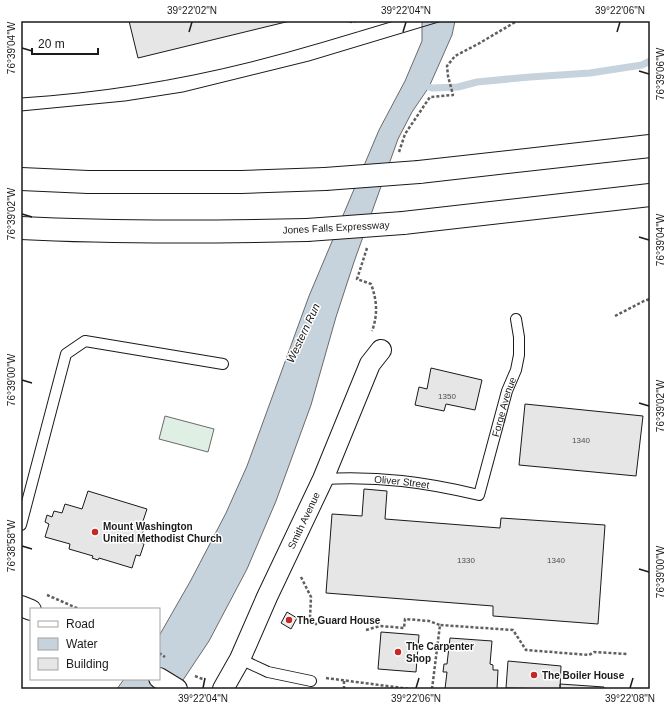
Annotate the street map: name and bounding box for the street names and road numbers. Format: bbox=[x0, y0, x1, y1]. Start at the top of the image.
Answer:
street label: Jones Falls Expressway bbox=[282, 219, 390, 236]
street label: Forge Avenue bbox=[490, 375, 519, 438]
street label: Oliver Street bbox=[374, 474, 430, 491]
street label: Smith Avenue bbox=[286, 490, 322, 551]

